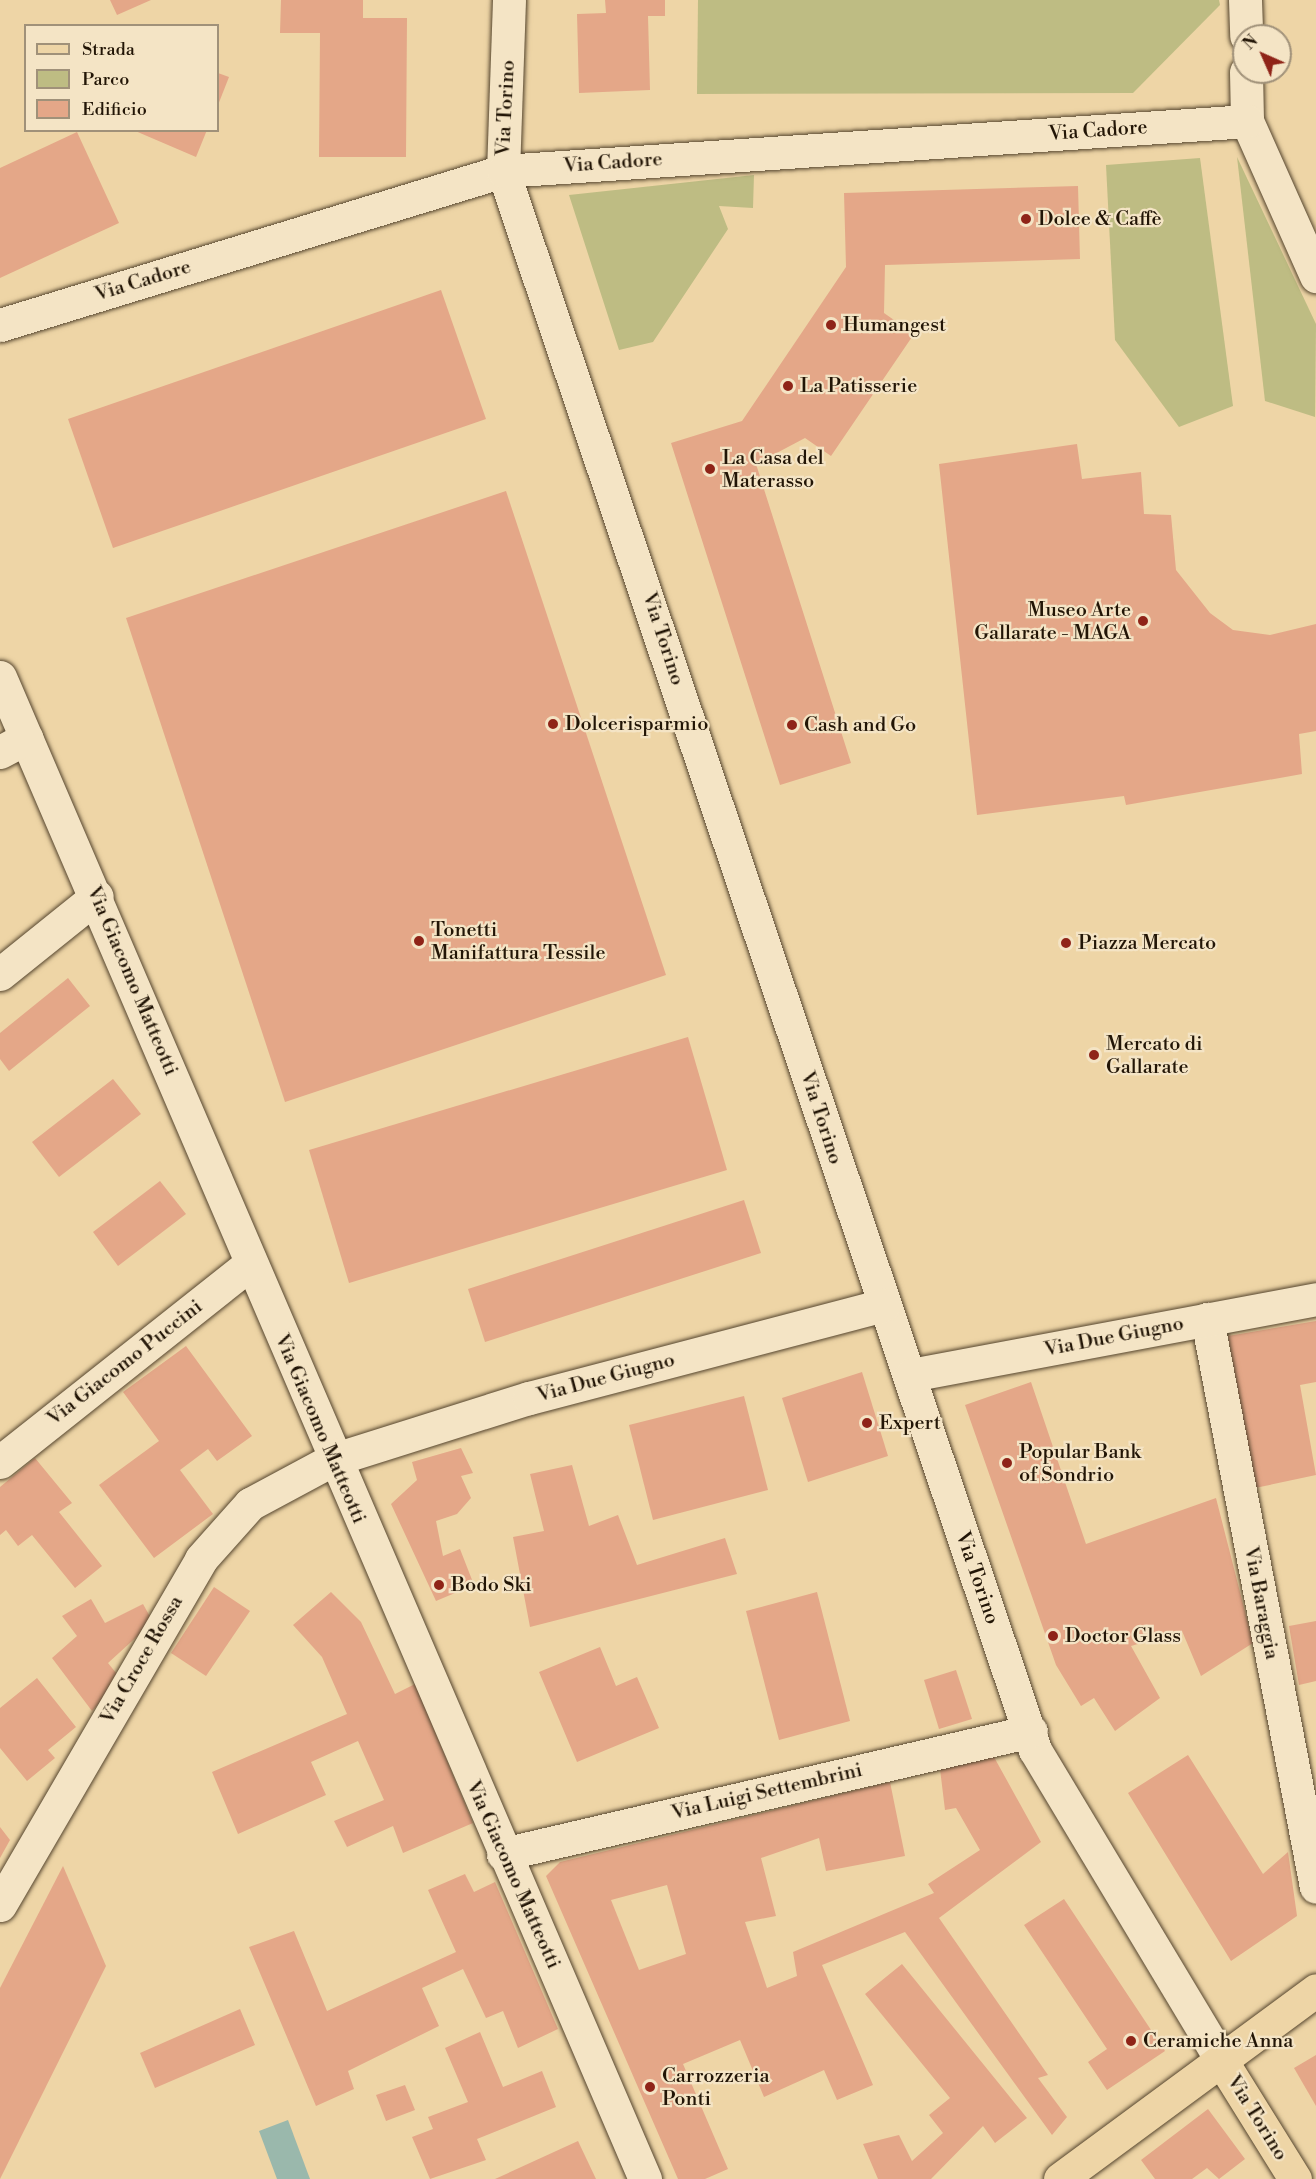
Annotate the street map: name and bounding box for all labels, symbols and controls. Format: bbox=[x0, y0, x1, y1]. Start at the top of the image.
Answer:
legend bbox=[24, 24, 219, 132]
north arrow bbox=[1232, 24, 1292, 84]
text: N bbox=[1239, 31, 1262, 54]
text: Strada bbox=[82, 38, 135, 61]
street label: Via Torino bbox=[491, 59, 521, 157]
text: Parco bbox=[82, 68, 129, 91]
text: Edificio bbox=[82, 98, 147, 121]
street label: Via Cadore bbox=[1048, 116, 1148, 146]
street label: Via Cadore bbox=[563, 148, 663, 178]
place label: Dolce & Caffè bbox=[1038, 207, 1162, 231]
marker: Dolce & Caffè bbox=[1019, 212, 1033, 226]
street label: Via Cadore bbox=[92, 255, 194, 307]
place label: Humangest bbox=[843, 313, 946, 337]
marker: Humangest bbox=[824, 318, 838, 332]
place label: La Patisserie bbox=[800, 374, 917, 398]
marker: La Patisserie bbox=[781, 379, 795, 393]
place label: La Casa del Materasso bbox=[722, 446, 824, 493]
marker: La Casa del Materasso bbox=[703, 462, 717, 476]
street label: Via Torino bbox=[637, 589, 689, 689]
place label: Museo Arte Gallarate - MAGA bbox=[974, 598, 1131, 645]
marker: Museo Arte Gallarate - MAGA bbox=[1136, 614, 1150, 628]
place label: Dolcerisparmio bbox=[565, 712, 708, 736]
place label: Cash and Go bbox=[804, 713, 916, 737]
marker: Dolcerisparmio bbox=[546, 717, 560, 731]
marker: Cash and Go bbox=[785, 718, 799, 732]
street label: Via Giacomo Matteotti bbox=[81, 883, 183, 1079]
place label: Tonetti Manifattura Tessile bbox=[431, 918, 606, 965]
place label: Piazza Mercato bbox=[1078, 931, 1216, 955]
marker: Tonetti Manifattura Tessile bbox=[412, 934, 426, 948]
marker: Piazza Mercato bbox=[1059, 936, 1073, 950]
place label: Mercato di Gallarate bbox=[1106, 1032, 1203, 1079]
marker: Mercato di Gallarate bbox=[1087, 1048, 1101, 1062]
street label: Via Torino bbox=[795, 1068, 847, 1168]
street label: Via Giacomo Puccini bbox=[43, 1295, 207, 1431]
street label: Via Due Giugno bbox=[1042, 1312, 1186, 1362]
street label: Via Giacomo Matteotti bbox=[269, 1331, 371, 1527]
street label: Via Due Giugno bbox=[535, 1348, 677, 1408]
place label: Expert bbox=[879, 1411, 941, 1435]
marker: Expert bbox=[860, 1416, 874, 1430]
place label: Popular Bank of Sondrio bbox=[1019, 1440, 1141, 1487]
marker: Popular Bank of Sondrio bbox=[1000, 1456, 1014, 1470]
street label: Via Torino bbox=[950, 1529, 1004, 1627]
street label: Via Baraggia bbox=[1238, 1545, 1284, 1661]
place label: Bodo Ski bbox=[451, 1573, 532, 1597]
marker: Bodo Ski bbox=[432, 1578, 446, 1592]
street label: Via Croce Rossa bbox=[96, 1592, 188, 1728]
place label: Doctor Glass bbox=[1065, 1624, 1181, 1648]
marker: Doctor Glass bbox=[1046, 1629, 1060, 1643]
street label: Via Luigi Settembrini bbox=[669, 1758, 865, 1826]
street label: Via Giacomo Matteotti bbox=[461, 1777, 565, 1973]
place label: Ceramiche Anna bbox=[1143, 2029, 1293, 2053]
marker: Ceramiche Anna bbox=[1124, 2034, 1138, 2048]
place label: Carrozzeria Ponti bbox=[662, 2064, 770, 2111]
street label: Via Torino bbox=[1221, 2071, 1293, 2165]
marker: Carrozzeria Ponti bbox=[643, 2080, 657, 2094]

